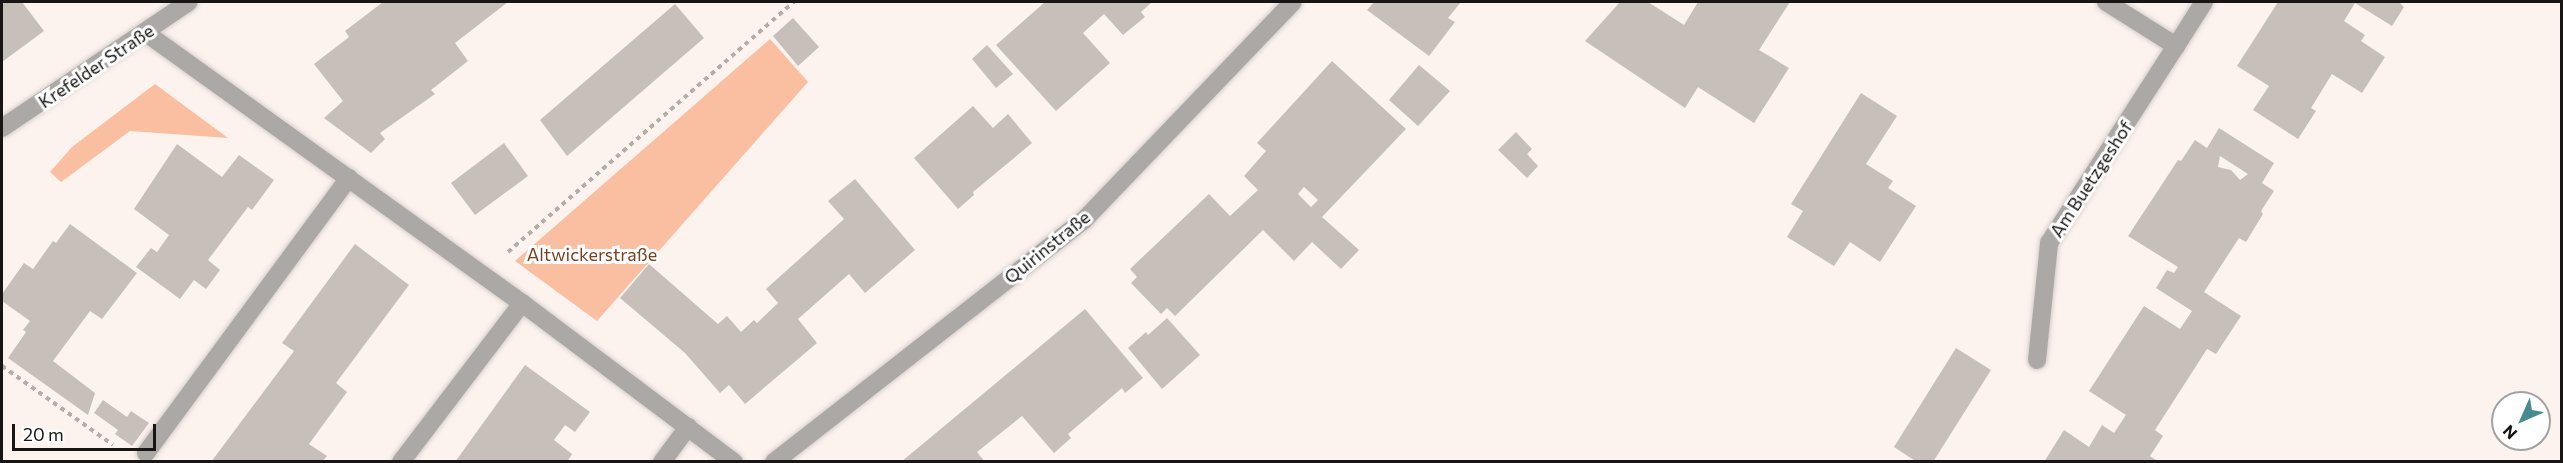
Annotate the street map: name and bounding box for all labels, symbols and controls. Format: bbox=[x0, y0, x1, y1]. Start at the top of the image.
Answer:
street label: Krefelder Straße bbox=[34, 20, 158, 112]
street label: Am Buetzgeshof bbox=[2045, 117, 2137, 241]
street label: Quirinstraße bbox=[1000, 206, 1094, 288]
park label: Altwickerstraße bbox=[527, 243, 657, 265]
north arrow bbox=[2491, 391, 2551, 451]
scale bar bbox=[15, 412, 159, 450]
text: N bbox=[2498, 422, 2520, 444]
text: 20 m bbox=[23, 423, 64, 445]

